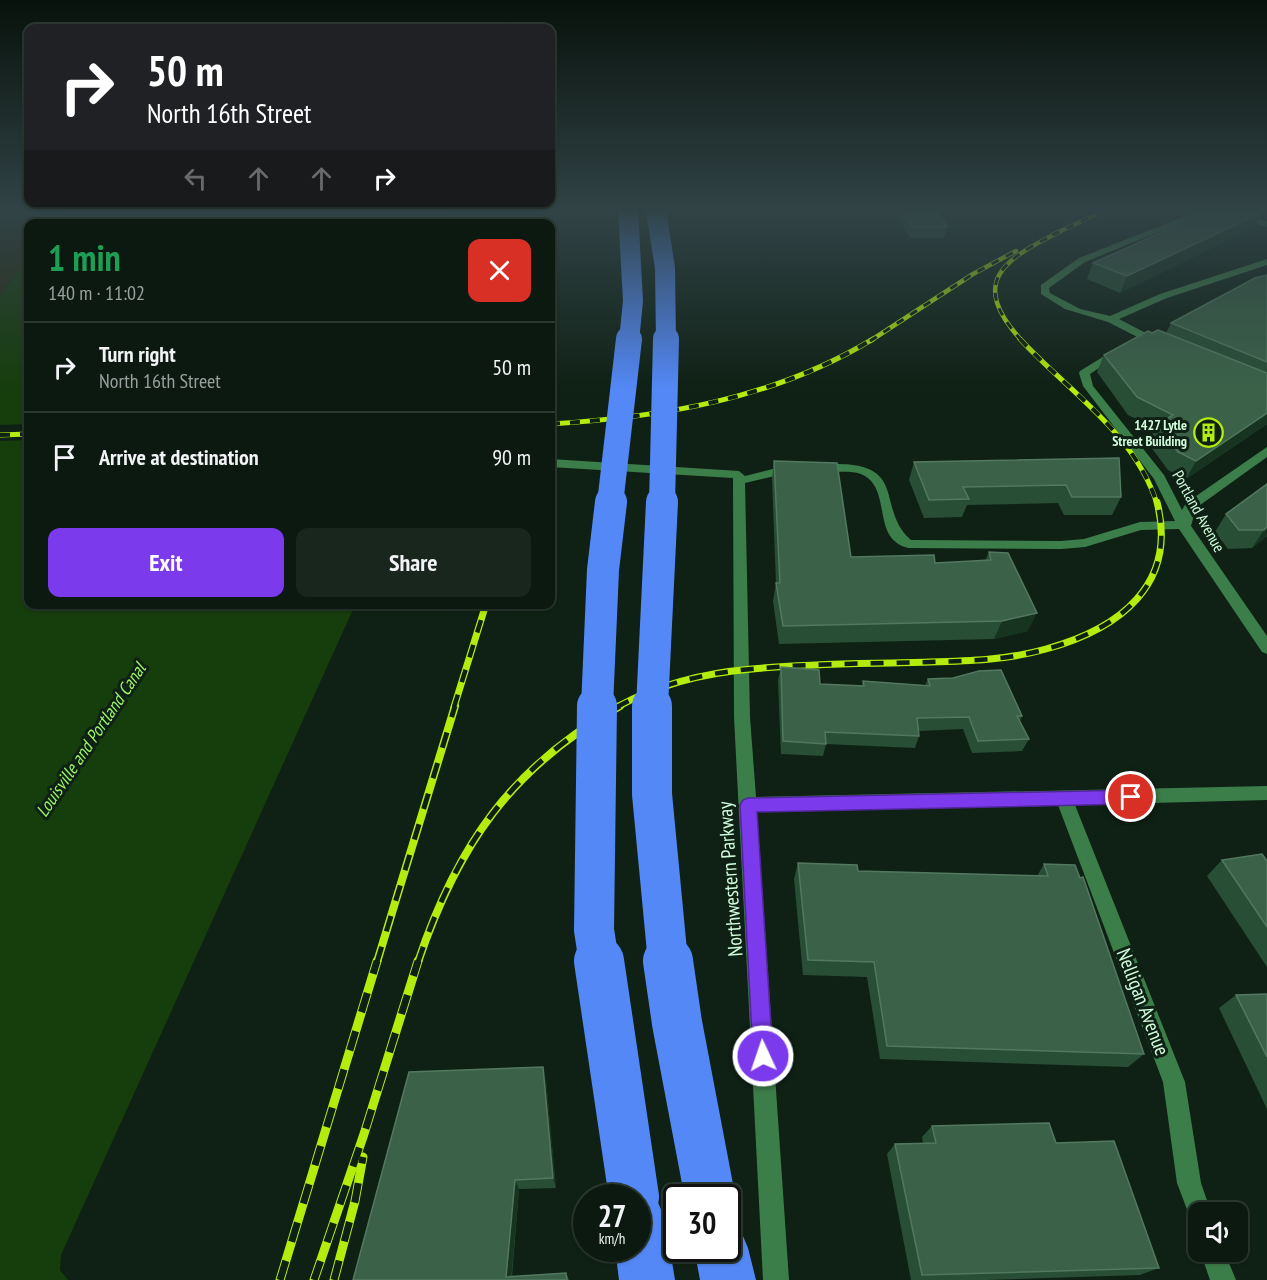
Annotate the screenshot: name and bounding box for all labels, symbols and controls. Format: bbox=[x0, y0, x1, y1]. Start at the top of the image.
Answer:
text: 50 m bbox=[147, 43, 224, 98]
icon: right bbox=[48, 48, 126, 126]
text: North 16th Street bbox=[147, 96, 311, 130]
icon: left bbox=[179, 162, 212, 195]
icon: ahead bbox=[242, 162, 275, 195]
icon: ahead bbox=[305, 162, 338, 195]
icon: right bbox=[368, 162, 401, 195]
text: 1 min bbox=[48, 234, 121, 281]
button: close bbox=[468, 239, 531, 302]
text: 140 m · 11:02 bbox=[48, 280, 145, 306]
text: Turn right bbox=[99, 340, 176, 368]
icon: right bbox=[48, 351, 81, 384]
text: 50 m bbox=[492, 353, 531, 381]
text: North 16th Street bbox=[99, 368, 221, 394]
place label: 1427 Lytle Street Building bbox=[1112, 416, 1187, 450]
building icon: 1427 Lytle Street Building bbox=[1192, 417, 1224, 449]
icon: arrive bbox=[48, 441, 81, 474]
text: Arrive at destination bbox=[99, 443, 259, 471]
text: 90 m bbox=[492, 443, 531, 471]
street label: Portland Avenue bbox=[1168, 467, 1230, 555]
button: Exit bbox=[48, 528, 284, 597]
button: Share bbox=[296, 528, 531, 597]
water label: Louisville and Portland Canal bbox=[31, 657, 152, 821]
pin bbox=[1105, 771, 1156, 822]
icon: arrive bbox=[1114, 780, 1147, 813]
street label: Northwestern Parkway bbox=[712, 800, 748, 957]
street label: Nelligan Avenue bbox=[1111, 945, 1175, 1059]
position arrow bbox=[731, 1024, 795, 1088]
speed limit sign: 30 bbox=[663, 1184, 741, 1262]
text: 27 bbox=[598, 1196, 626, 1235]
map controls bbox=[1188, 1202, 1248, 1262]
button: sound bbox=[1188, 1202, 1248, 1262]
text: km/h bbox=[599, 1229, 625, 1248]

